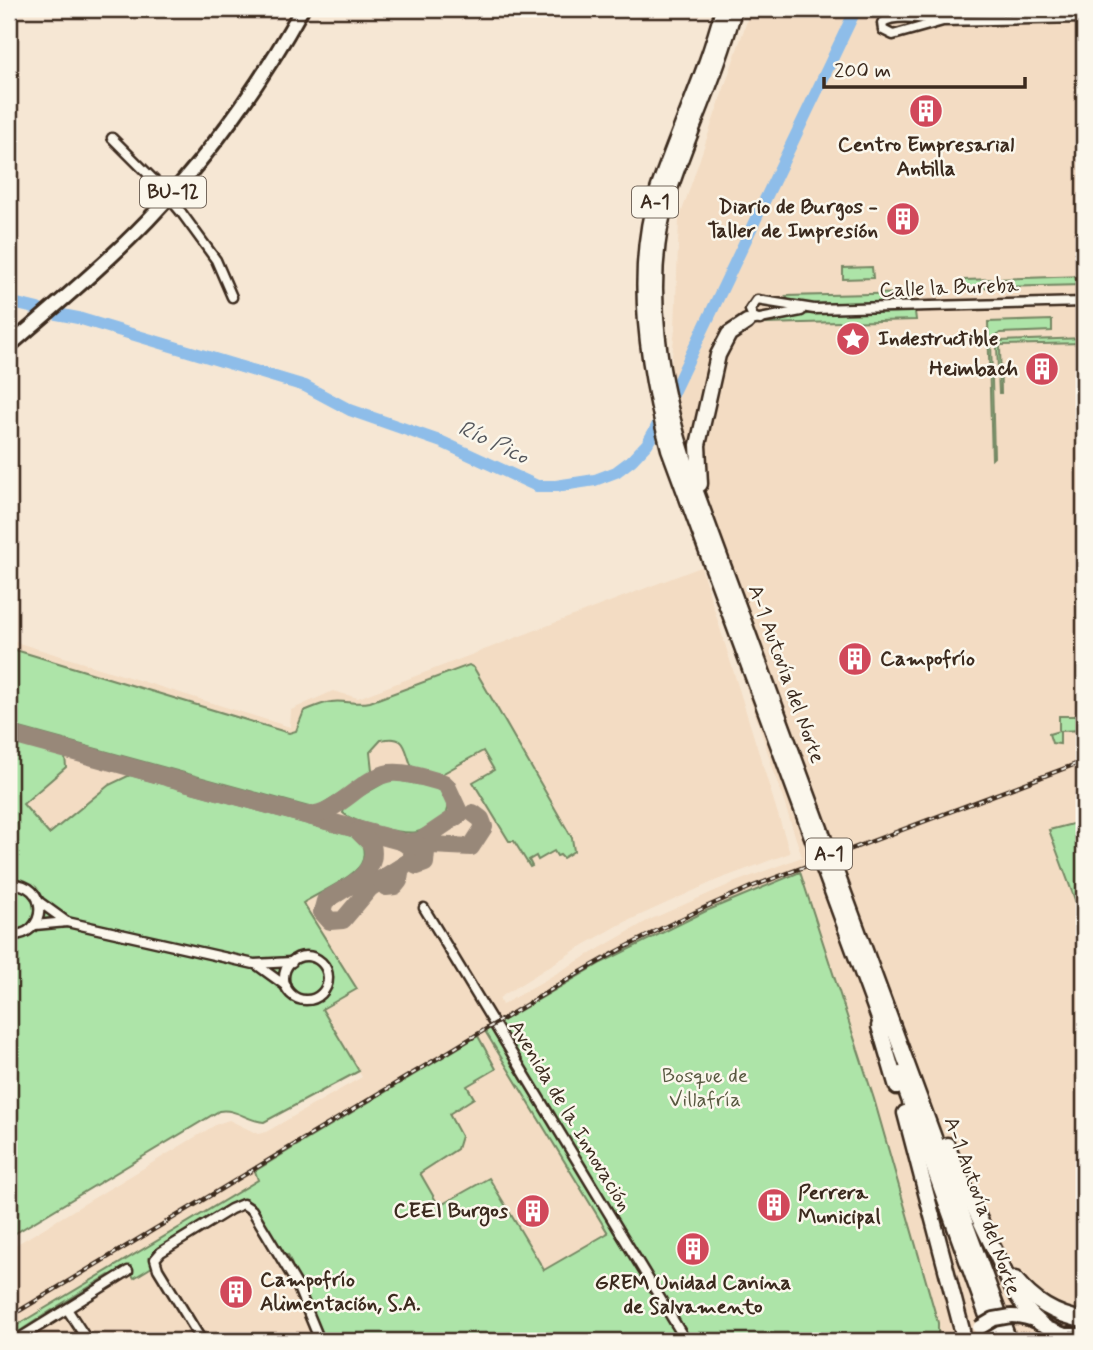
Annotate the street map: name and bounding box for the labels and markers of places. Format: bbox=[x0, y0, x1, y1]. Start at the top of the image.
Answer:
building icon: Centro Empresarial Antilla bbox=[907, 92, 945, 130]
place label: Centro Empresarial Antilla bbox=[838, 131, 1014, 183]
place label: Diario de Burgos - Taller de Impresión bbox=[707, 193, 878, 245]
building icon: Diario de Burgos - Taller de Impresión bbox=[884, 200, 922, 238]
place icon: Indestructible bbox=[834, 320, 872, 358]
place label: Indestructible bbox=[878, 325, 999, 353]
building icon: Heimbach bbox=[1023, 350, 1061, 388]
place label: Heimbach bbox=[929, 355, 1018, 383]
building icon: Campofrío bbox=[836, 640, 874, 678]
place label: Campofrío bbox=[880, 645, 975, 673]
place label: Perrera Municipal bbox=[798, 1179, 881, 1231]
building icon: Perrera Municipal bbox=[755, 1186, 793, 1224]
building icon: CEEI Burgos bbox=[514, 1192, 552, 1230]
place label: CEEI Burgos bbox=[394, 1197, 509, 1227]
building icon: GREM Unidad Canina de Salvamento bbox=[674, 1230, 712, 1268]
place label: Campofrío Alimentación, S.A. bbox=[260, 1266, 421, 1318]
place label: GREM Unidad Canina de Salvamento bbox=[595, 1269, 791, 1321]
building icon: Campofrío Alimentación, S.A. bbox=[217, 1273, 255, 1311]

